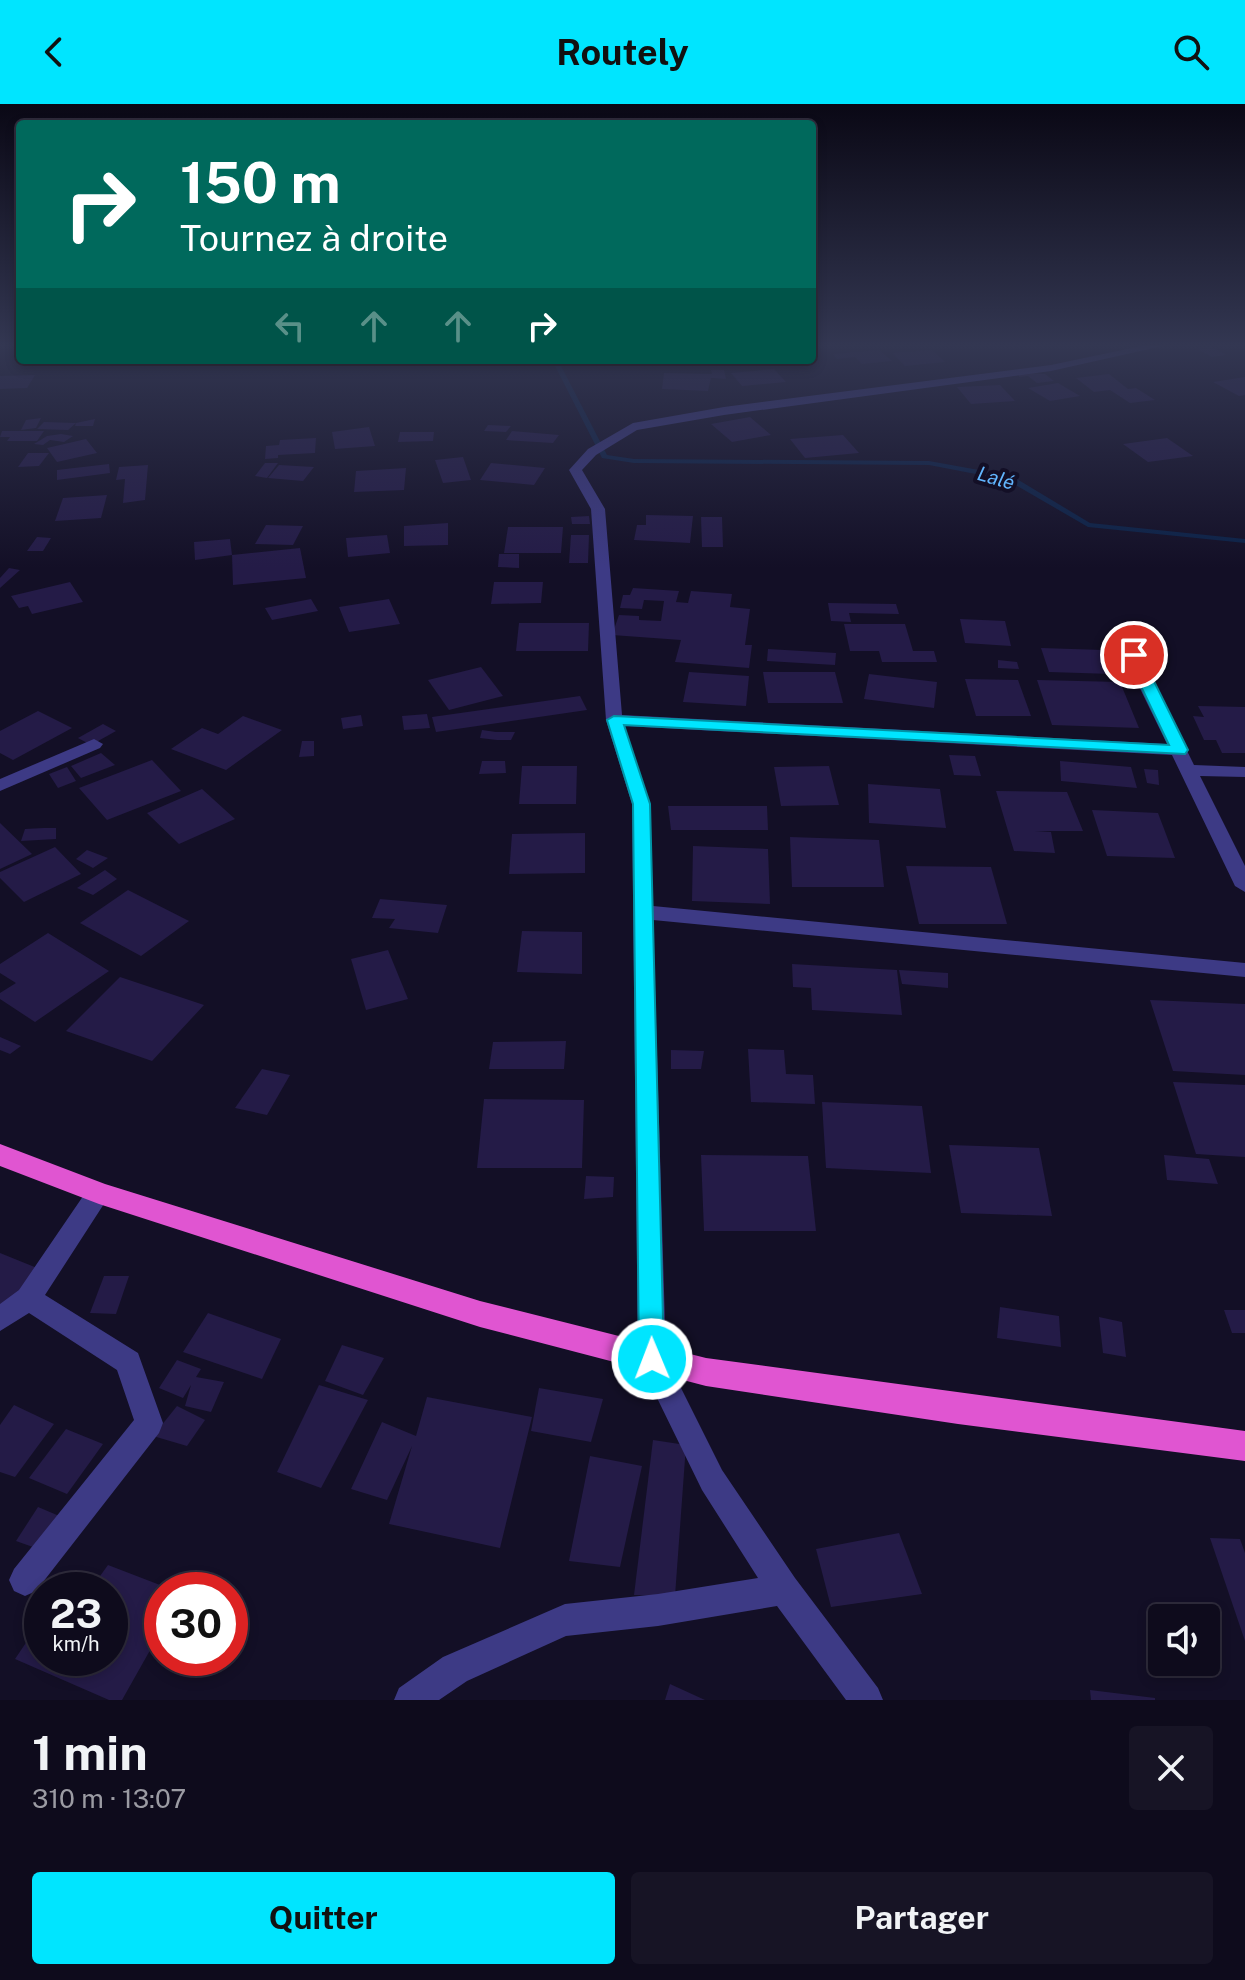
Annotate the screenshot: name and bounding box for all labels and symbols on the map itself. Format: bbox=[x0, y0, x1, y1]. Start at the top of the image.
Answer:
water label: Lalé bbox=[975, 461, 1018, 495]
pin bbox=[1100, 621, 1168, 689]
position arrow bbox=[610, 1317, 694, 1401]
speed limit sign: 30 bbox=[144, 1572, 248, 1676]

